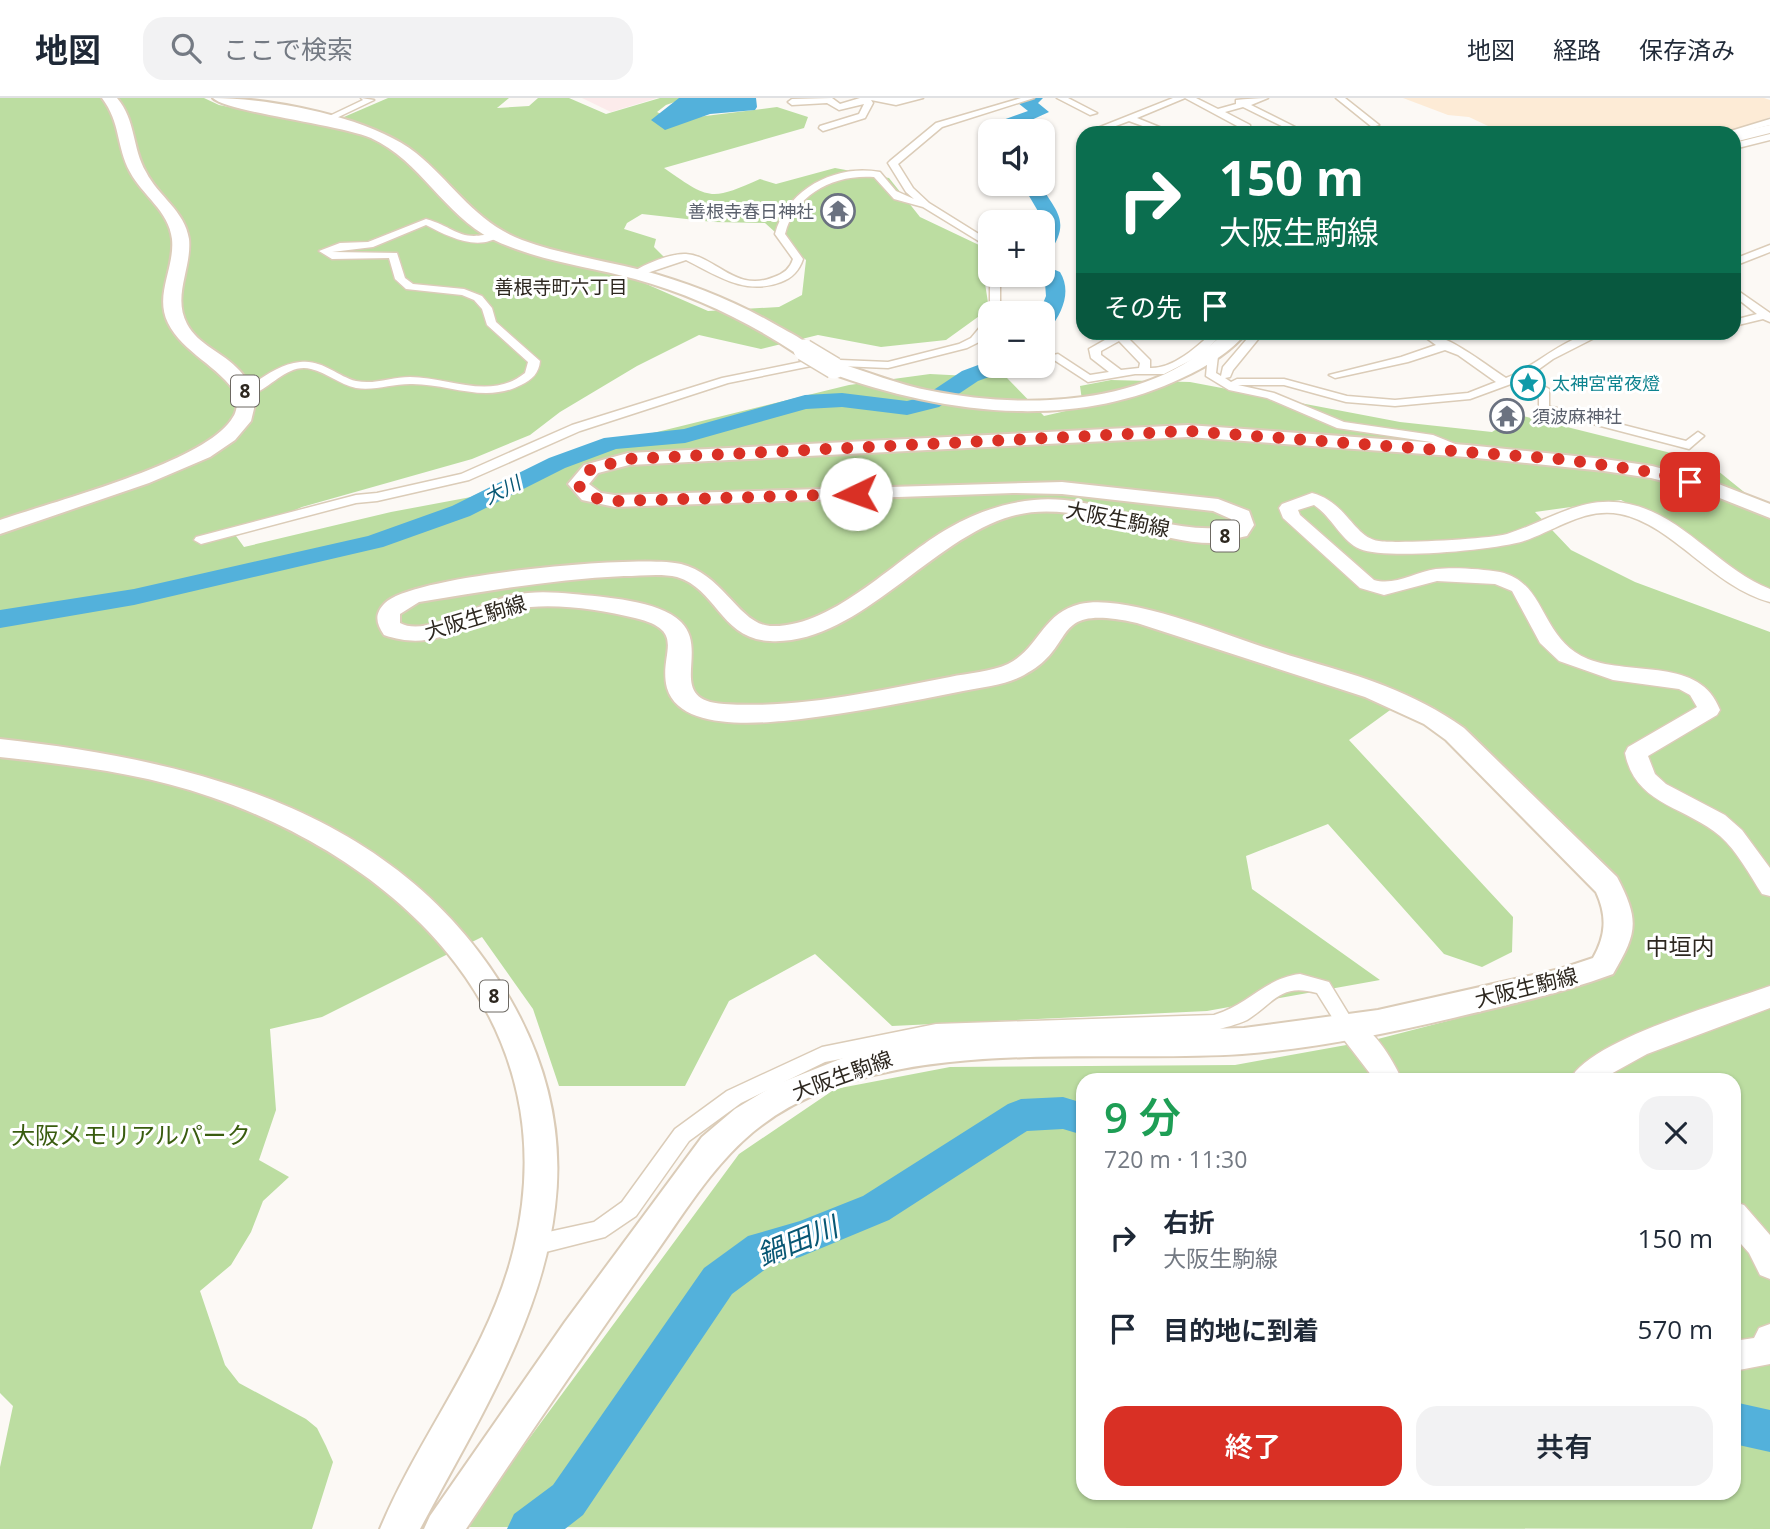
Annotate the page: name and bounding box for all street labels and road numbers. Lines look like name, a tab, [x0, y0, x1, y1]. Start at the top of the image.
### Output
road number: 8	[231, 376, 259, 406]
street label: 大阪生駒線	[1064, 495, 1172, 543]
road number: 8	[1211, 520, 1239, 551]
street label: 大阪生駒線	[421, 588, 529, 646]
street label: 大阪生駒線	[1472, 961, 1580, 1013]
road number: 8	[480, 980, 508, 1012]
street label: 大阪生駒線	[788, 1044, 896, 1106]

